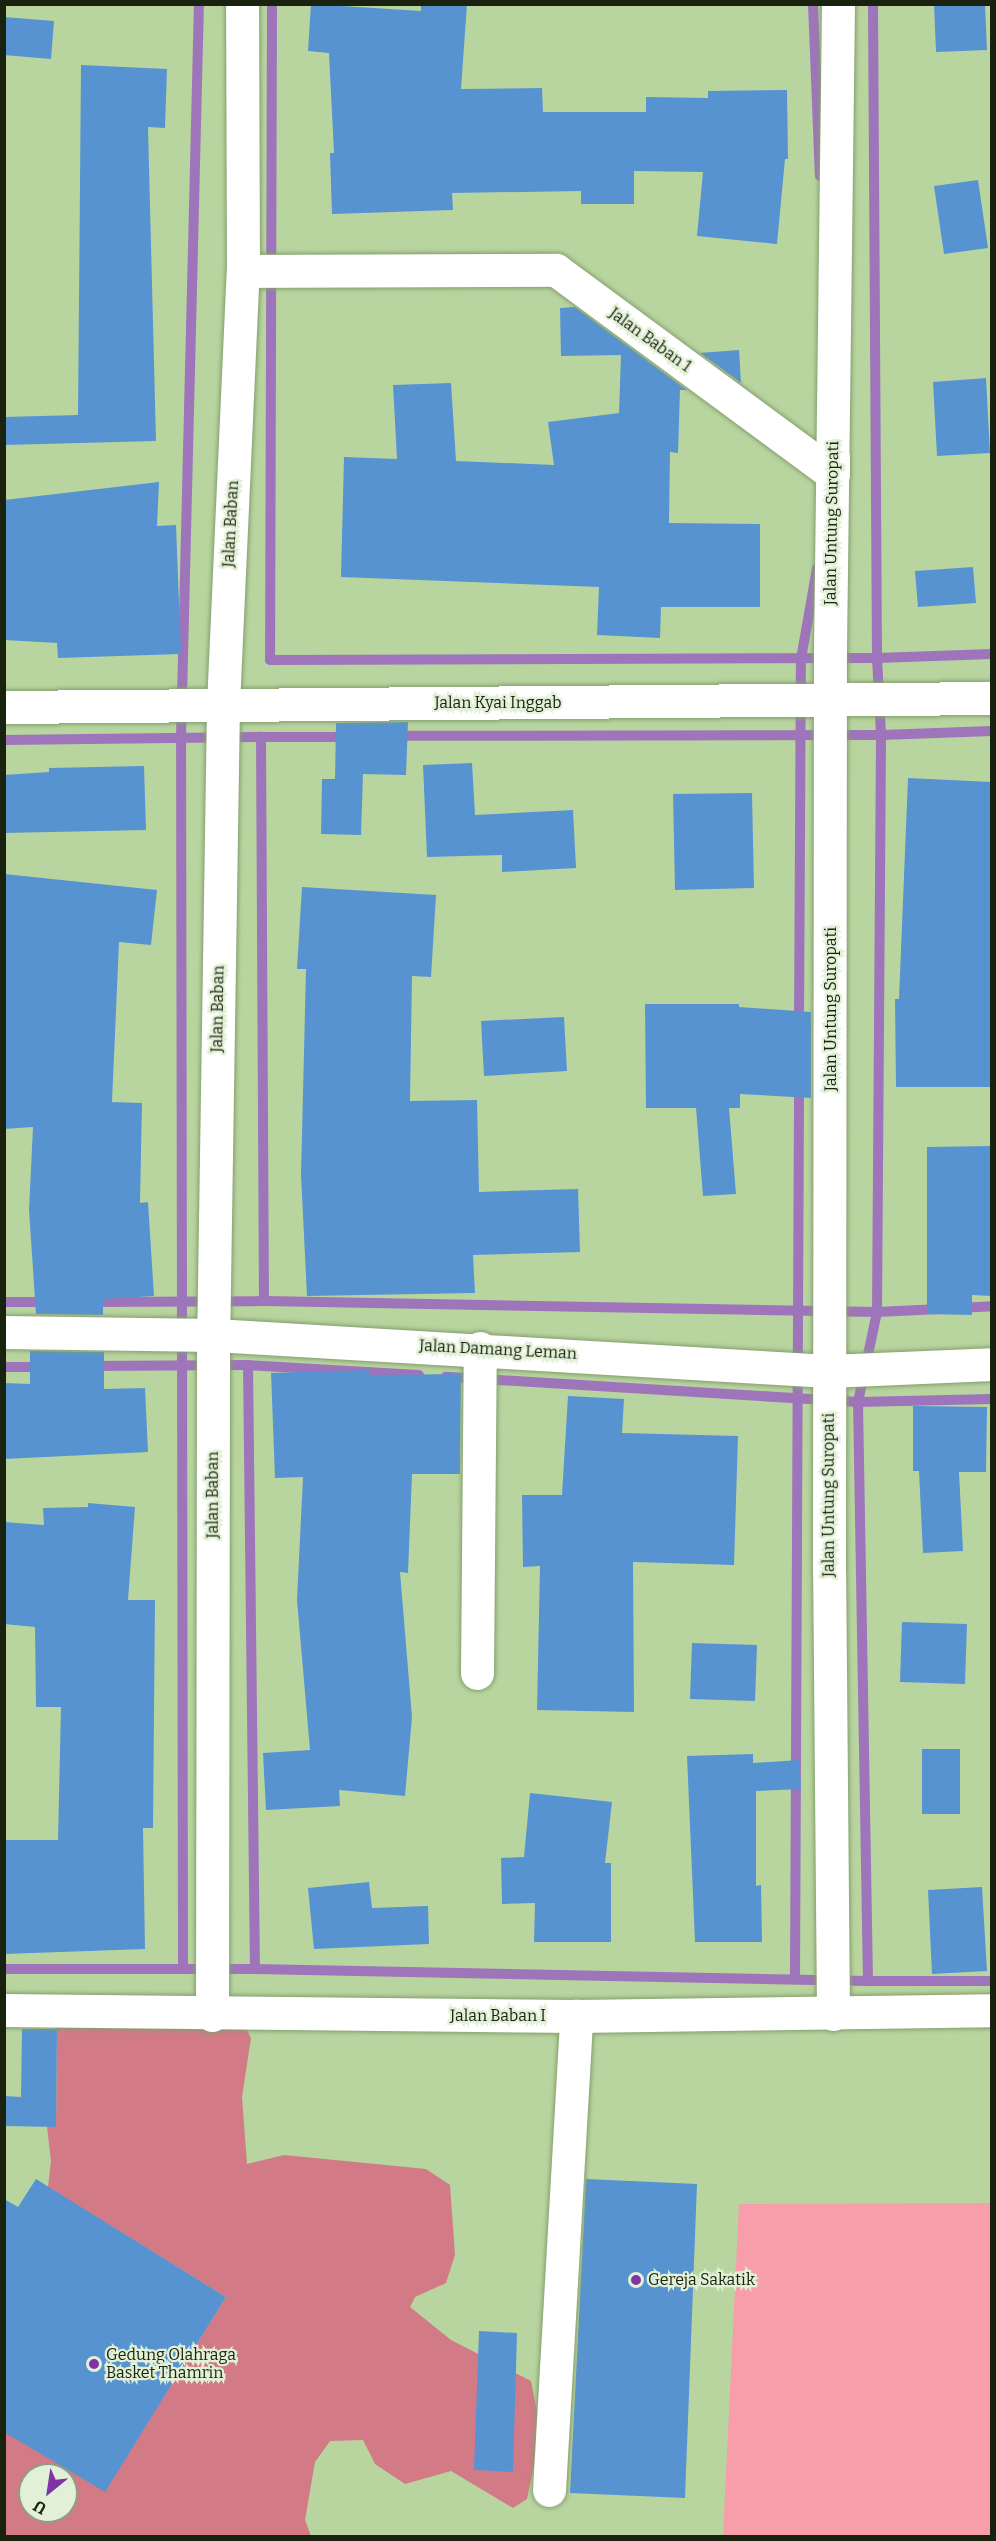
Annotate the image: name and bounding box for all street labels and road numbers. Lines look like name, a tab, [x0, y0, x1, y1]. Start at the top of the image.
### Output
street label: Jalan Baban 1	[605, 304, 695, 376]
street label: Jalan Untung Suropati	[821, 441, 843, 605]
street label: Jalan Baban	[219, 480, 243, 568]
street label: Jalan Kyai Inggab	[434, 693, 562, 713]
street label: Jalan Untung Suropati	[821, 927, 841, 1091]
street label: Jalan Baban	[208, 965, 228, 1053]
street label: Jalan Damang Leman	[419, 1336, 577, 1364]
street label: Jalan Untung Suropati	[819, 1413, 839, 1577]
street label: Jalan Baban	[203, 1451, 223, 1539]
street label: Jalan Baban I	[450, 2006, 546, 2026]

